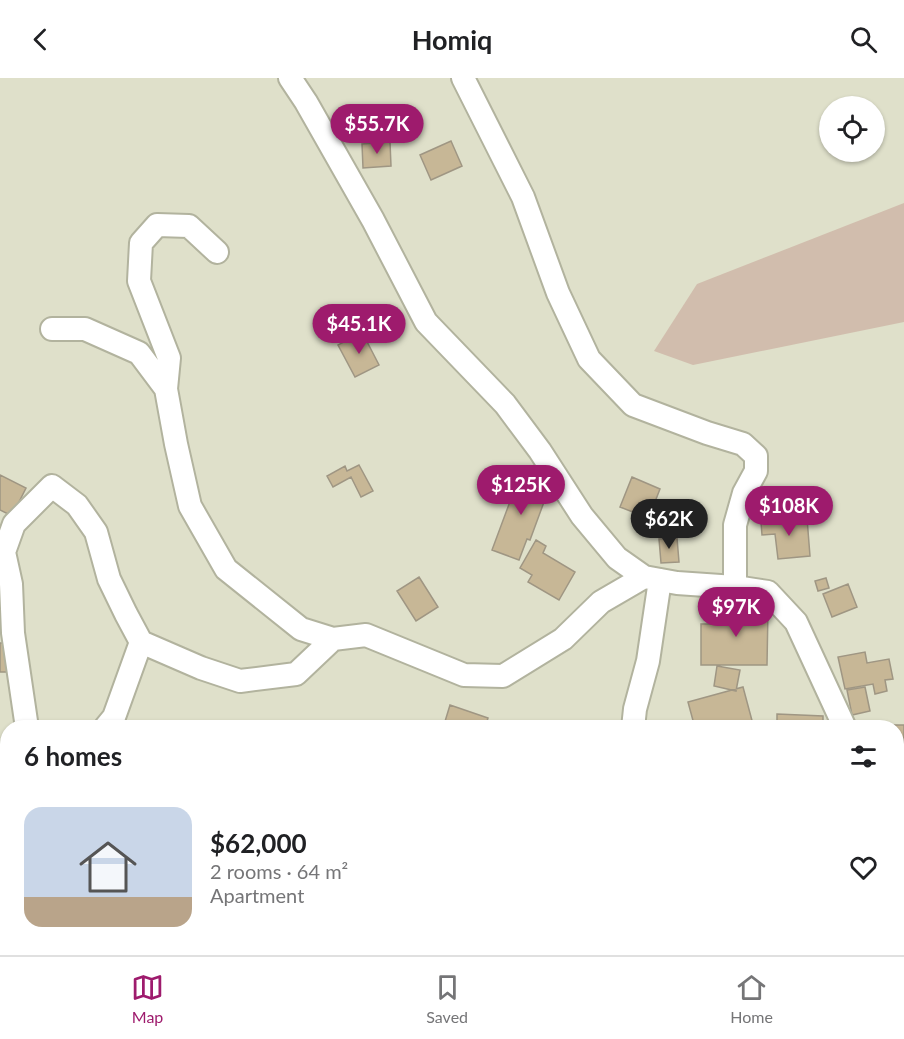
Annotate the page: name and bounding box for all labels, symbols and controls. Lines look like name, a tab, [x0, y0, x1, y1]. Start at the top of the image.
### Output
icon: back	[24, 23, 57, 56]
text: Homiq	[412, 23, 492, 56]
icon: search	[847, 23, 880, 56]
map controls	[819, 96, 885, 162]
button: locate	[819, 96, 885, 162]
pin: $55.7K	[328, 104, 426, 155]
text: $55.7K	[345, 111, 409, 135]
pin: $45.1K	[310, 304, 408, 355]
text: $45.1K	[327, 311, 391, 335]
pin: $125K	[479, 465, 563, 516]
text: $125K	[491, 472, 551, 496]
pin: $108K	[747, 486, 831, 537]
text: $108K	[759, 493, 819, 517]
pin: $62K	[633, 499, 705, 550]
text: $62K	[645, 506, 693, 530]
pin: $97K	[700, 587, 772, 638]
text: $97K	[712, 594, 760, 618]
text: 6 homes	[24, 740, 122, 772]
icon: filters	[847, 740, 880, 773]
text: $62,000	[210, 827, 307, 859]
icon: home	[72, 831, 144, 903]
icon: heart	[847, 851, 880, 884]
text: 2 rooms · 64 m²	[210, 859, 348, 883]
text: Apartment	[210, 883, 304, 907]
tab: Map	[131, 971, 164, 1026]
tab: Saved	[426, 971, 468, 1026]
tab: Home	[730, 971, 773, 1026]

